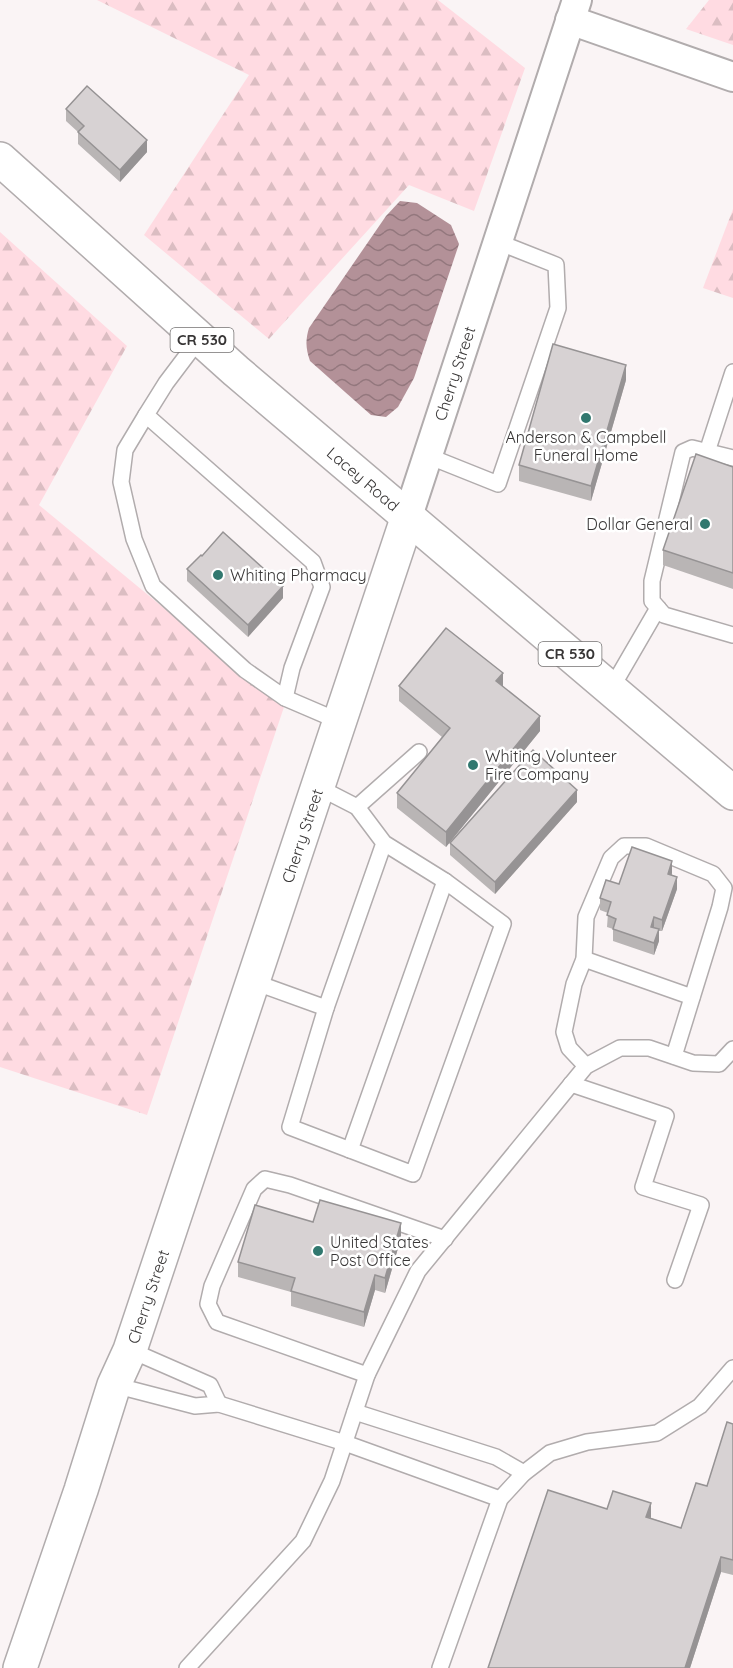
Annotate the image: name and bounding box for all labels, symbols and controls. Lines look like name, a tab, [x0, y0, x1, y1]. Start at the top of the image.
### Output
street label: Cherry Street	[430, 324, 479, 423]
road number: CR 530	[170, 328, 234, 352]
marker: Anderson & Campbell Funeral Home	[579, 411, 593, 425]
place label: Anderson & Campbell Funeral Home	[505, 427, 667, 465]
street label: Lacey Road	[323, 443, 403, 515]
place label: Dollar General	[586, 514, 693, 534]
marker: Dollar General	[698, 517, 712, 531]
place label: Whiting Pharmacy	[230, 565, 367, 585]
marker: Whiting Pharmacy	[211, 568, 225, 582]
road number: CR 530	[538, 642, 602, 666]
place label: Whiting Volunteer Fire Company	[485, 746, 617, 784]
marker: Whiting Volunteer Fire Company	[466, 758, 480, 772]
street label: Cherry Street	[277, 786, 327, 885]
place label: United States Post Office	[330, 1232, 429, 1270]
marker: United States Post Office	[311, 1244, 325, 1258]
street label: Cherry Street	[123, 1247, 173, 1346]

